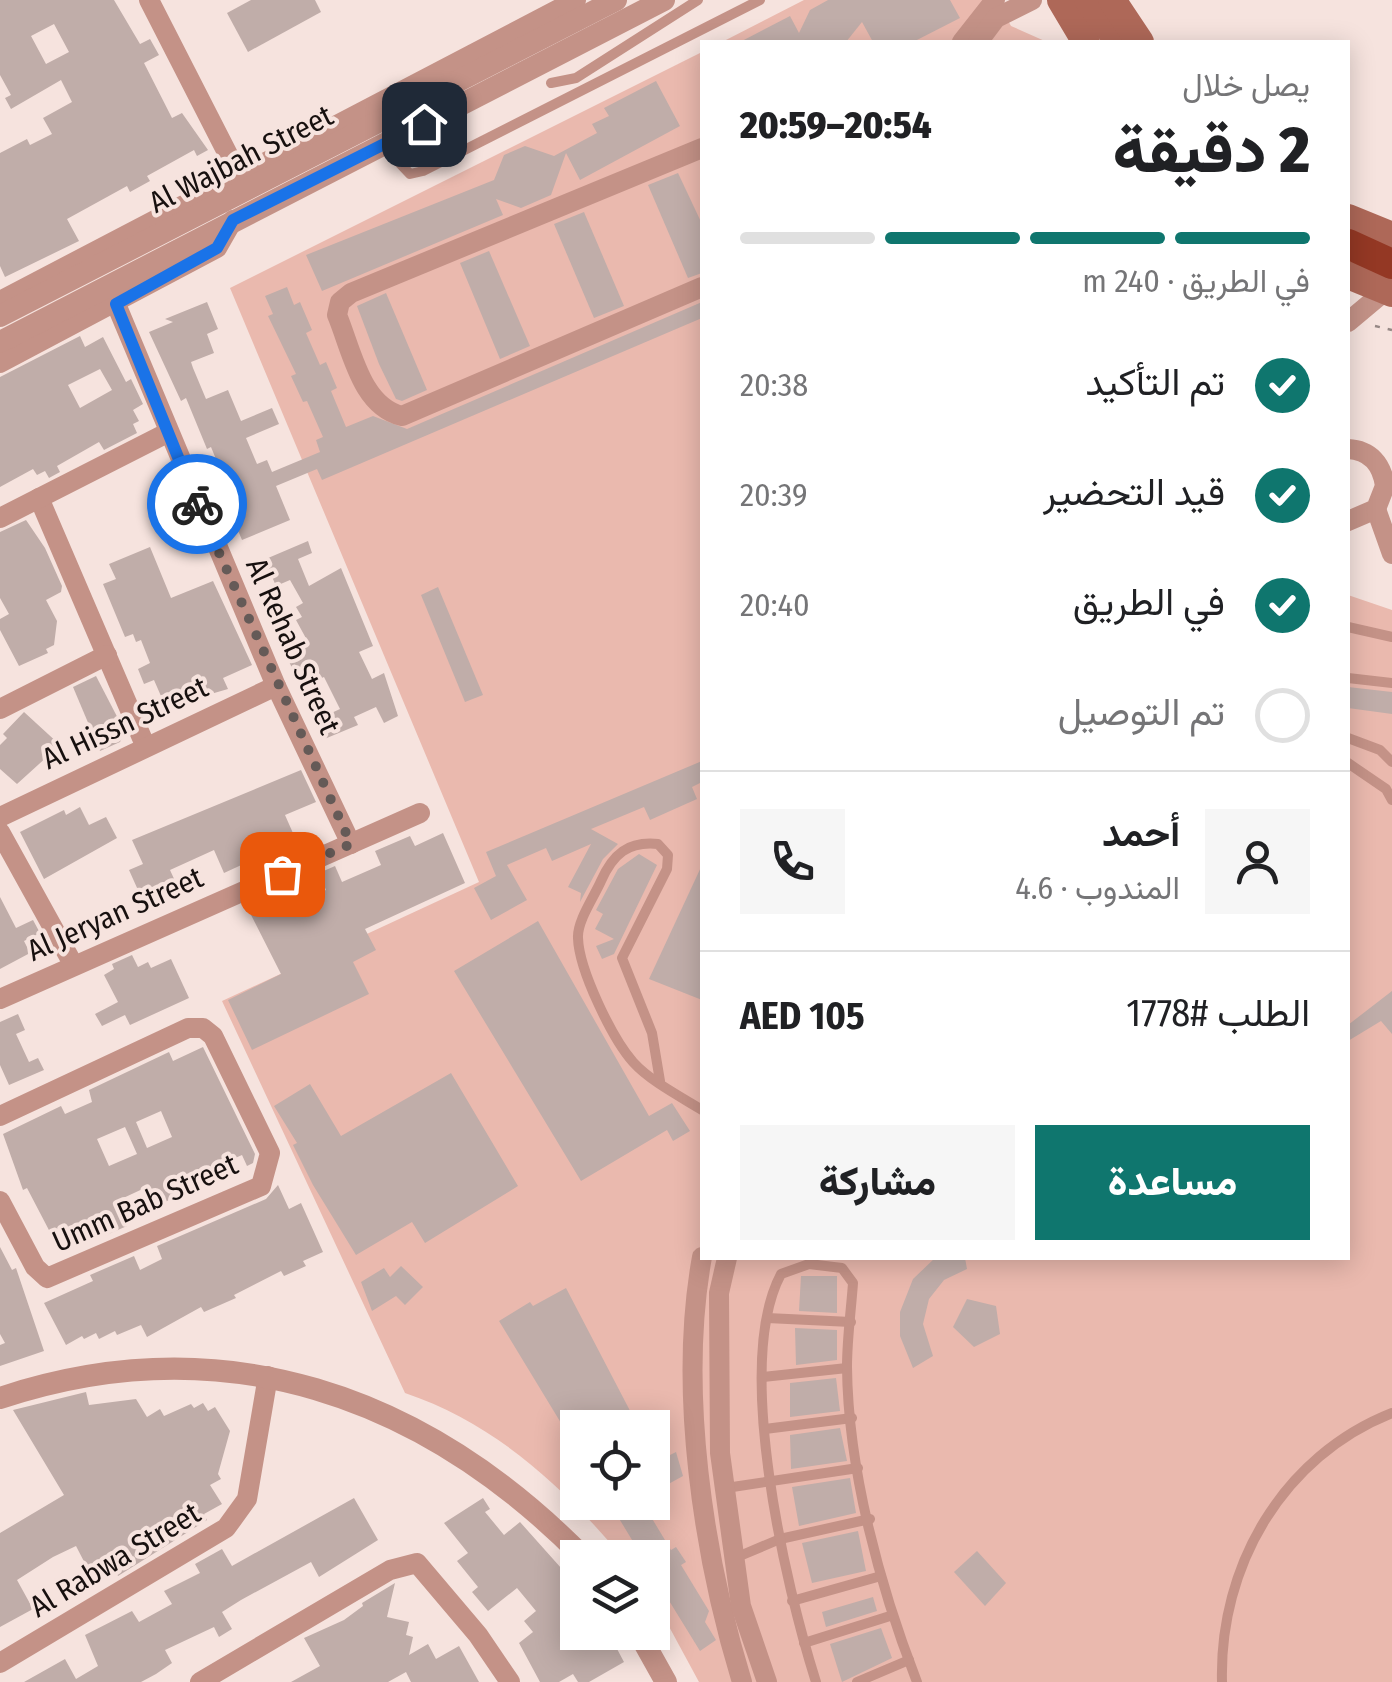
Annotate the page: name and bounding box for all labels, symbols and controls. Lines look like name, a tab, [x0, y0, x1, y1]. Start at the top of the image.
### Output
text: يصل خلال	[1182, 66, 1310, 104]
pin	[382, 82, 467, 167]
street label: Al Wajbah Street	[143, 97, 339, 221]
icon: home	[397, 97, 452, 152]
text: 20:54–20:59	[740, 102, 932, 148]
text: 2 دقيقة	[1113, 111, 1310, 189]
text: في الطريق · 240 m	[1082, 262, 1310, 300]
icon: check	[1255, 358, 1310, 413]
text: تم التأكيد	[1085, 359, 1225, 405]
text: 20:38	[740, 366, 808, 404]
courier	[147, 454, 247, 554]
icon: check	[1255, 468, 1310, 523]
text: قيد التحضير	[1043, 469, 1225, 515]
text: 20:39	[740, 476, 808, 514]
icon: bike	[170, 477, 225, 532]
street label: Al Rehab Street	[238, 552, 348, 740]
icon: check	[1255, 578, 1310, 633]
text: في الطريق	[1073, 579, 1225, 625]
text: 20:40	[740, 586, 810, 624]
street label: Al Hissn Street	[37, 669, 214, 777]
text: تم التوصيل	[1058, 689, 1225, 735]
button: phone	[740, 809, 845, 914]
button: person	[1205, 809, 1310, 914]
text: أحمد	[1102, 810, 1180, 856]
pin	[240, 832, 325, 917]
icon: bag	[255, 847, 310, 902]
street label: Al Jeryan Street	[22, 859, 209, 969]
text: المندوب · 4.6	[1015, 869, 1180, 907]
text: الطلب #1778	[1126, 990, 1310, 1036]
text: AED 105	[740, 993, 865, 1039]
button: مشاركة	[740, 1125, 1015, 1240]
button: مساعدة	[1035, 1125, 1310, 1240]
street label: Umm Bab Street	[47, 1146, 243, 1260]
map controls	[560, 1410, 670, 1650]
button: locate	[560, 1410, 670, 1520]
street label: Al Rabwa Street	[23, 1495, 207, 1625]
button: layers	[560, 1540, 670, 1650]

